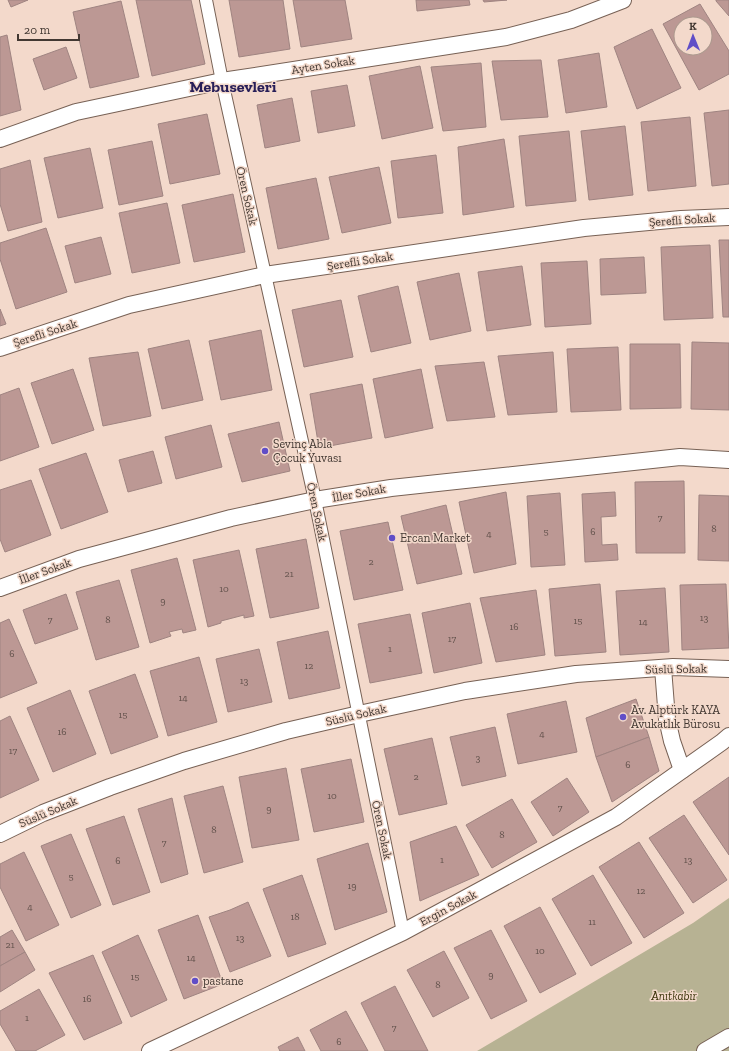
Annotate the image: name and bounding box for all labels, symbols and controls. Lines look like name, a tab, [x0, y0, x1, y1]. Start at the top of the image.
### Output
scale bar	[18, 16, 79, 42]
north arrow	[673, 16, 713, 56]
text: K	[689, 20, 697, 33]
text: 20 m	[24, 23, 51, 37]
street label: Ayten Sokak	[290, 53, 356, 77]
district label: Mebusevleri	[189, 77, 277, 96]
street label: Ören Sokak	[233, 165, 261, 227]
street label: Şerefli Sokak	[648, 211, 716, 229]
street label: Şerefli Sokak	[326, 249, 395, 273]
street label: Şerefli Sokak	[11, 316, 79, 350]
place label: Sevinç Abla Çocuk Yuvası	[273, 437, 342, 465]
marker: Sevinç Abla Çocuk Yuvası	[260, 446, 270, 456]
street label: Ören Sokak	[304, 481, 330, 543]
street label: İller Sokak	[331, 481, 388, 505]
house number: 7	[658, 512, 663, 524]
house number: 8	[711, 523, 717, 535]
house number: 5	[543, 526, 549, 538]
house number: 6	[590, 526, 596, 538]
house number: 4	[486, 528, 492, 540]
place label: Ercan Market	[400, 531, 471, 545]
marker: Ercan Market	[387, 533, 397, 543]
street label: İller Sokak	[17, 555, 74, 587]
house number: 2	[368, 556, 374, 568]
house number: 21	[285, 568, 294, 580]
house number: 10	[219, 583, 229, 595]
house number: 9	[160, 595, 166, 607]
house number: 13	[700, 612, 708, 624]
house number: 7	[48, 614, 53, 626]
house number: 8	[105, 614, 111, 626]
house number: 15	[574, 615, 582, 627]
house number: 14	[638, 616, 648, 628]
house number: 16	[509, 621, 519, 633]
house number: 17	[448, 633, 456, 645]
house number: 1	[388, 643, 392, 655]
house number: 6	[9, 648, 15, 660]
house number: 12	[305, 660, 314, 672]
street label: Süslü Sokak	[645, 661, 708, 677]
house number: 13	[240, 675, 248, 687]
house number: 14	[178, 692, 188, 704]
street label: Süslü Sokak	[324, 701, 388, 729]
place label: Av. Alptürk KAYA Avukatlık Bürosu	[631, 703, 721, 731]
house number: 15	[119, 709, 127, 721]
marker: Av. Alptürk KAYA Avukatlık Bürosu	[618, 712, 628, 722]
house number: 16	[57, 726, 67, 738]
house number: 4	[539, 728, 545, 740]
house number: 17	[9, 745, 17, 757]
house number: 3	[476, 752, 481, 764]
house number: 6	[625, 759, 631, 771]
house number: 2	[413, 771, 419, 783]
house number: 10	[327, 790, 337, 802]
street label: Süslü Sokak	[17, 793, 80, 831]
street label: Ören Sokak	[369, 799, 395, 861]
house number: 7	[558, 802, 563, 814]
house number: 9	[266, 803, 272, 815]
house number: 8	[211, 824, 217, 836]
house number: 8	[499, 829, 505, 841]
house number: 7	[162, 837, 167, 849]
house number: 1	[440, 854, 444, 866]
house number: 13	[684, 854, 692, 866]
house number: 6	[115, 855, 121, 867]
house number: 5	[68, 871, 74, 883]
house number: 19	[347, 880, 357, 892]
house number: 12	[637, 885, 646, 897]
street label: Ergin Sokak	[417, 887, 480, 929]
house number: 4	[27, 901, 33, 913]
house number: 18	[290, 911, 300, 923]
house number: 11	[588, 916, 596, 928]
house number: 13	[236, 932, 244, 944]
house number: 21	[6, 939, 15, 951]
house number: 10	[535, 945, 545, 957]
house number: 14	[186, 952, 196, 964]
house number: 9	[488, 969, 494, 981]
house number: 15	[131, 971, 139, 983]
place label: pastane	[203, 974, 244, 988]
marker: pastane	[190, 976, 200, 986]
house number: 8	[435, 979, 441, 991]
park label: Anıtkabir	[650, 989, 698, 1003]
house number: 16	[82, 993, 92, 1005]
house number: 1	[25, 1012, 29, 1024]
house number: 7	[392, 1022, 397, 1034]
house number: 6	[336, 1036, 342, 1048]

